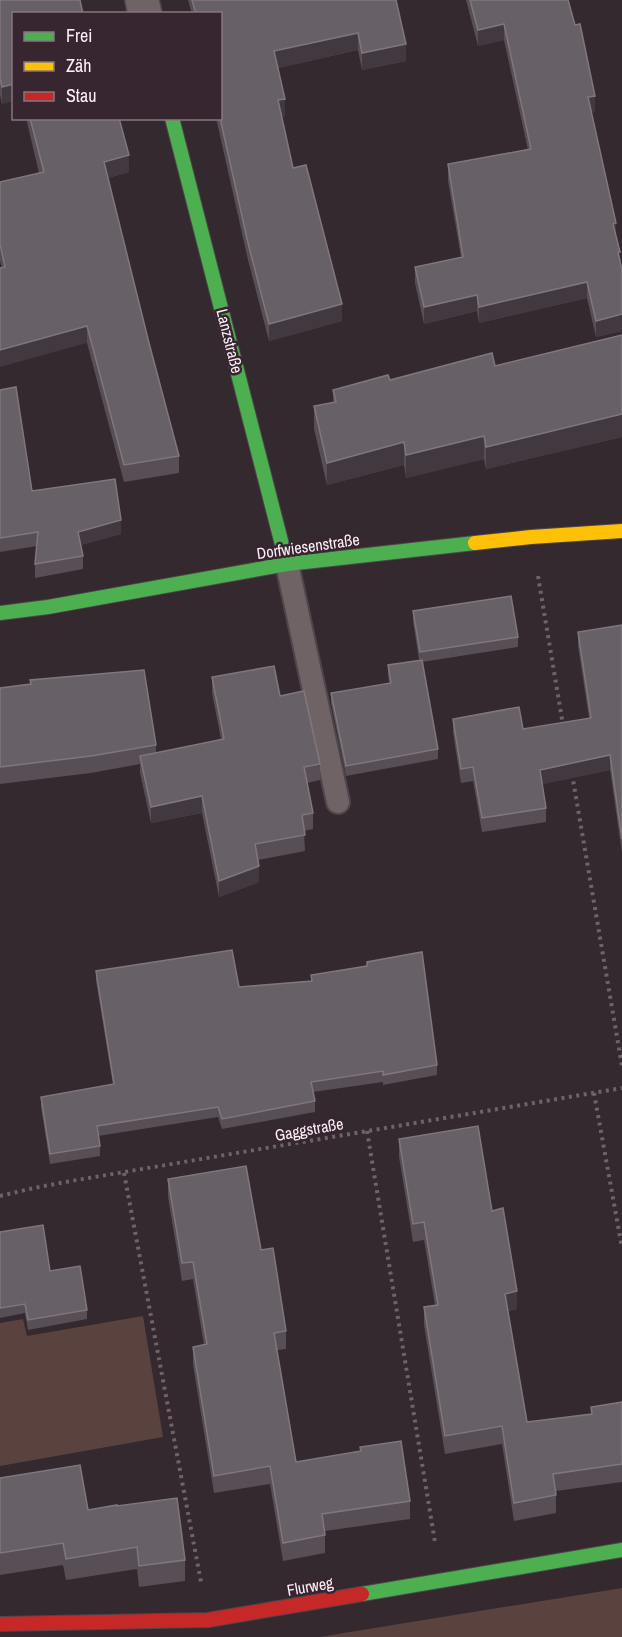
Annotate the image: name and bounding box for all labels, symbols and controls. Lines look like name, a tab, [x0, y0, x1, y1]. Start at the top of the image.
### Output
legend	[12, 12, 222, 120]
text: Frei	[66, 23, 92, 48]
text: Zäh	[66, 53, 91, 78]
text: Stau	[66, 83, 96, 108]
street label: Lanzstraße	[211, 306, 249, 376]
street label: Dorfwiesenstraße	[255, 528, 361, 564]
street label: Gaggstraße	[273, 1112, 345, 1146]
street label: Flurweg	[285, 1571, 336, 1601]

